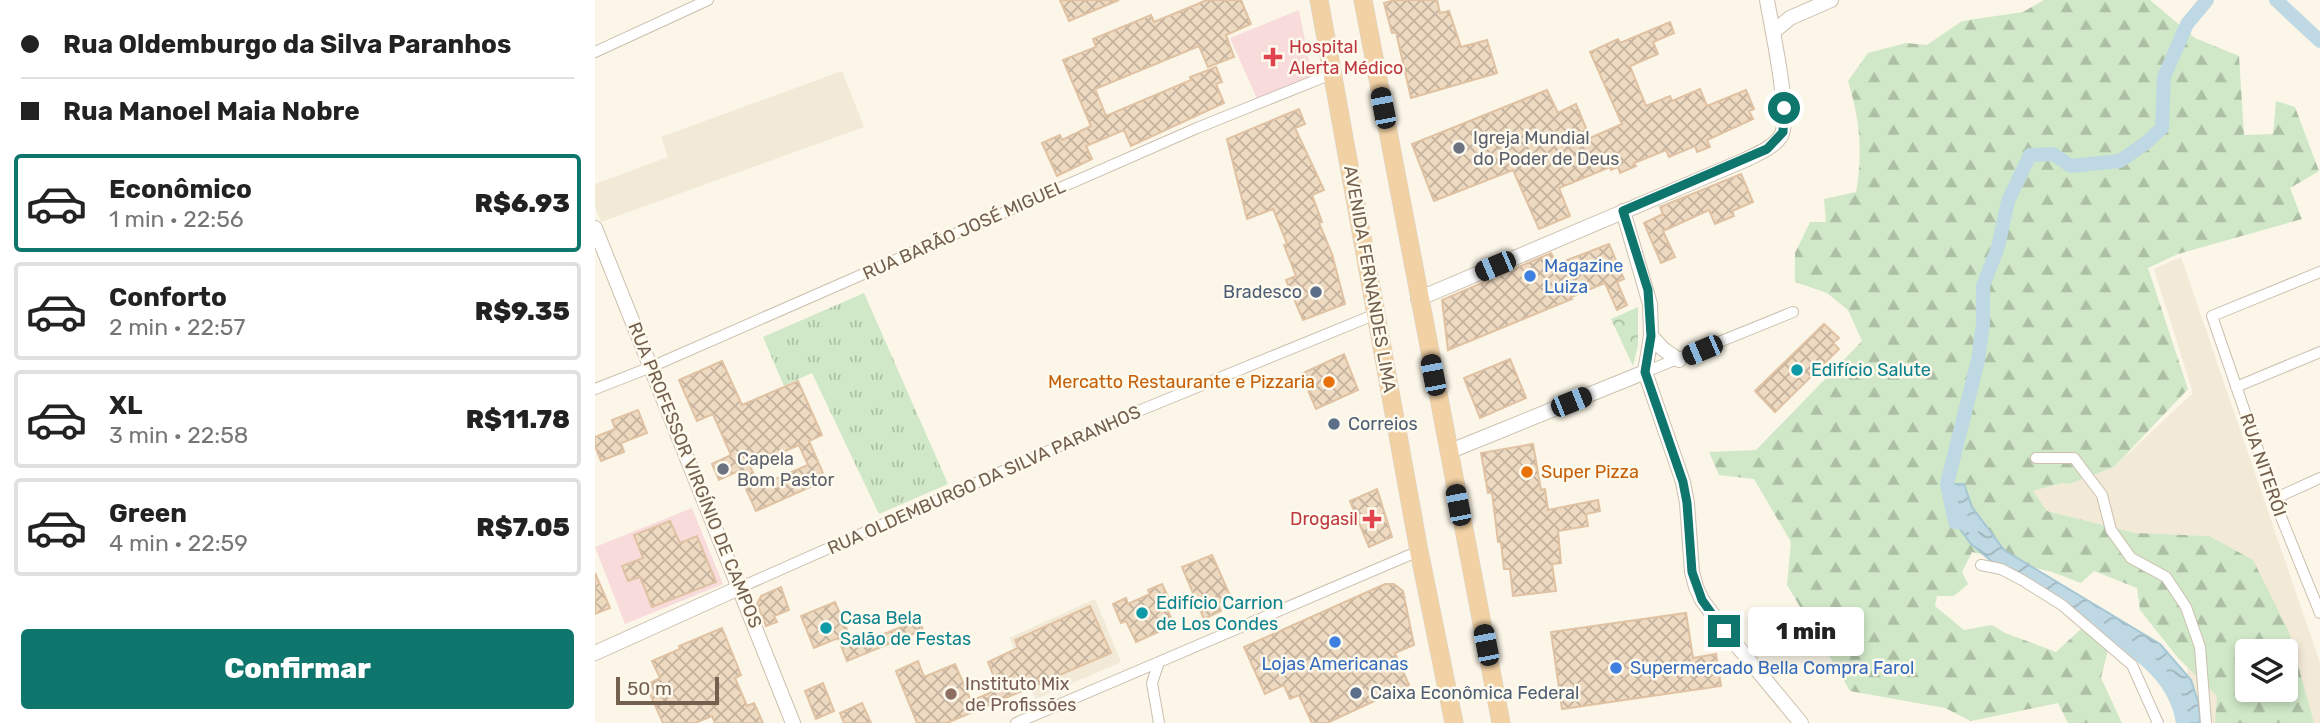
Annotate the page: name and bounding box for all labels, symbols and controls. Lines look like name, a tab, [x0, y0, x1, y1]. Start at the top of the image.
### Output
text: Rua Oldemburgo da Silva Paranhos	[63, 29, 511, 60]
place label: Hospital Alerta Médico	[1289, 36, 1403, 79]
marker: Hospital Alerta Médico	[1263, 47, 1283, 67]
car	[1369, 85, 1398, 131]
route start	[1768, 92, 1800, 124]
text: Rua Manoel Maia Nobre	[63, 96, 360, 127]
place label: Igreja Mundial do Poder de Deus	[1473, 127, 1620, 170]
marker: Igreja Mundial do Poder de Deus	[1451, 140, 1467, 156]
street label: AVENIDA FERNANDES LIMA	[1339, 164, 1401, 394]
icon: car	[25, 172, 88, 235]
text: Econômico	[109, 174, 252, 205]
street label: RUA BARÃO JOSÉ MIGUEL	[859, 175, 1069, 285]
text: R$6.93	[475, 188, 570, 219]
text: 1 min · 22:56	[109, 205, 244, 233]
car	[1472, 248, 1519, 284]
place label: Magazine Luiza	[1544, 255, 1623, 298]
marker: Magazine Luiza	[1522, 268, 1538, 284]
icon: car	[25, 280, 88, 343]
place label: Bradesco	[1223, 281, 1302, 303]
text: Conforto	[109, 282, 227, 313]
marker: Bradesco	[1308, 284, 1324, 300]
text: R$9.35	[475, 296, 570, 327]
text: 2 min · 22:57	[109, 313, 245, 341]
street label: RUA PROFESSOR VIRGÍNIO DE CAMPOS	[623, 319, 767, 631]
car	[1679, 332, 1726, 368]
car	[1419, 352, 1448, 398]
place label: Edifício Salute	[1811, 359, 1931, 381]
marker: Edifício Salute	[1789, 362, 1805, 378]
place label: Mercatto Restaurante e Pizzaria	[1048, 371, 1315, 393]
marker: Mercatto Restaurante e Pizzaria	[1321, 374, 1337, 390]
car	[1548, 384, 1595, 420]
icon: car	[25, 388, 88, 451]
text: XL	[109, 390, 142, 421]
street label: RUA OLDEMBURGO DA SILVA PARANHOS	[824, 401, 1144, 559]
text: R$11.78	[466, 404, 570, 435]
street label: RUA NITERÓI	[2235, 410, 2291, 520]
place label: Correios	[1348, 413, 1418, 435]
marker: Correios	[1326, 416, 1342, 432]
text: 3 min · 22:58	[109, 421, 248, 449]
place label: Capela Bom Pastor	[737, 448, 835, 491]
marker: Capela Bom Pastor	[715, 461, 731, 477]
place label: Super Pizza	[1541, 461, 1639, 483]
marker: Super Pizza	[1519, 464, 1535, 480]
car	[1444, 482, 1473, 528]
icon: car	[25, 496, 88, 559]
text: Green	[109, 498, 187, 529]
place label: Drogasil	[1290, 508, 1358, 530]
marker: Drogasil	[1364, 511, 1380, 527]
text: R$7.05	[476, 512, 570, 543]
text: 4 min · 22:59	[109, 529, 248, 557]
place label: Edifício Carrion de Los Condes	[1156, 592, 1284, 635]
marker: Edifício Carrion de Los Condes	[1134, 605, 1150, 621]
callout: 1 min	[1749, 606, 1864, 656]
place label: Casa Bela Salão de Festas	[840, 607, 971, 650]
route end	[1708, 615, 1740, 647]
text: 1 min	[1776, 617, 1836, 645]
marker: Casa Bela Salão de Festas	[818, 620, 834, 636]
car	[1472, 622, 1501, 668]
button: Confirmar	[21, 629, 574, 709]
marker: Lojas Americanas	[1327, 634, 1343, 650]
map controls	[2235, 639, 2298, 702]
button: layers	[2235, 639, 2298, 702]
place label: Lojas Americanas	[1261, 653, 1409, 675]
place label: Supermercado Bella Compra Farol	[1630, 657, 1914, 679]
marker: Supermercado Bella Compra Farol	[1608, 660, 1624, 676]
place label: Instituto Mix de Profissões	[965, 673, 1076, 716]
scale bar	[616, 674, 719, 706]
text: 50 m	[627, 677, 672, 700]
place label: Caixa Econômica Federal	[1370, 682, 1579, 704]
marker: Caixa Econômica Federal	[1348, 685, 1364, 701]
marker: Instituto Mix de Profissões	[943, 686, 959, 702]

